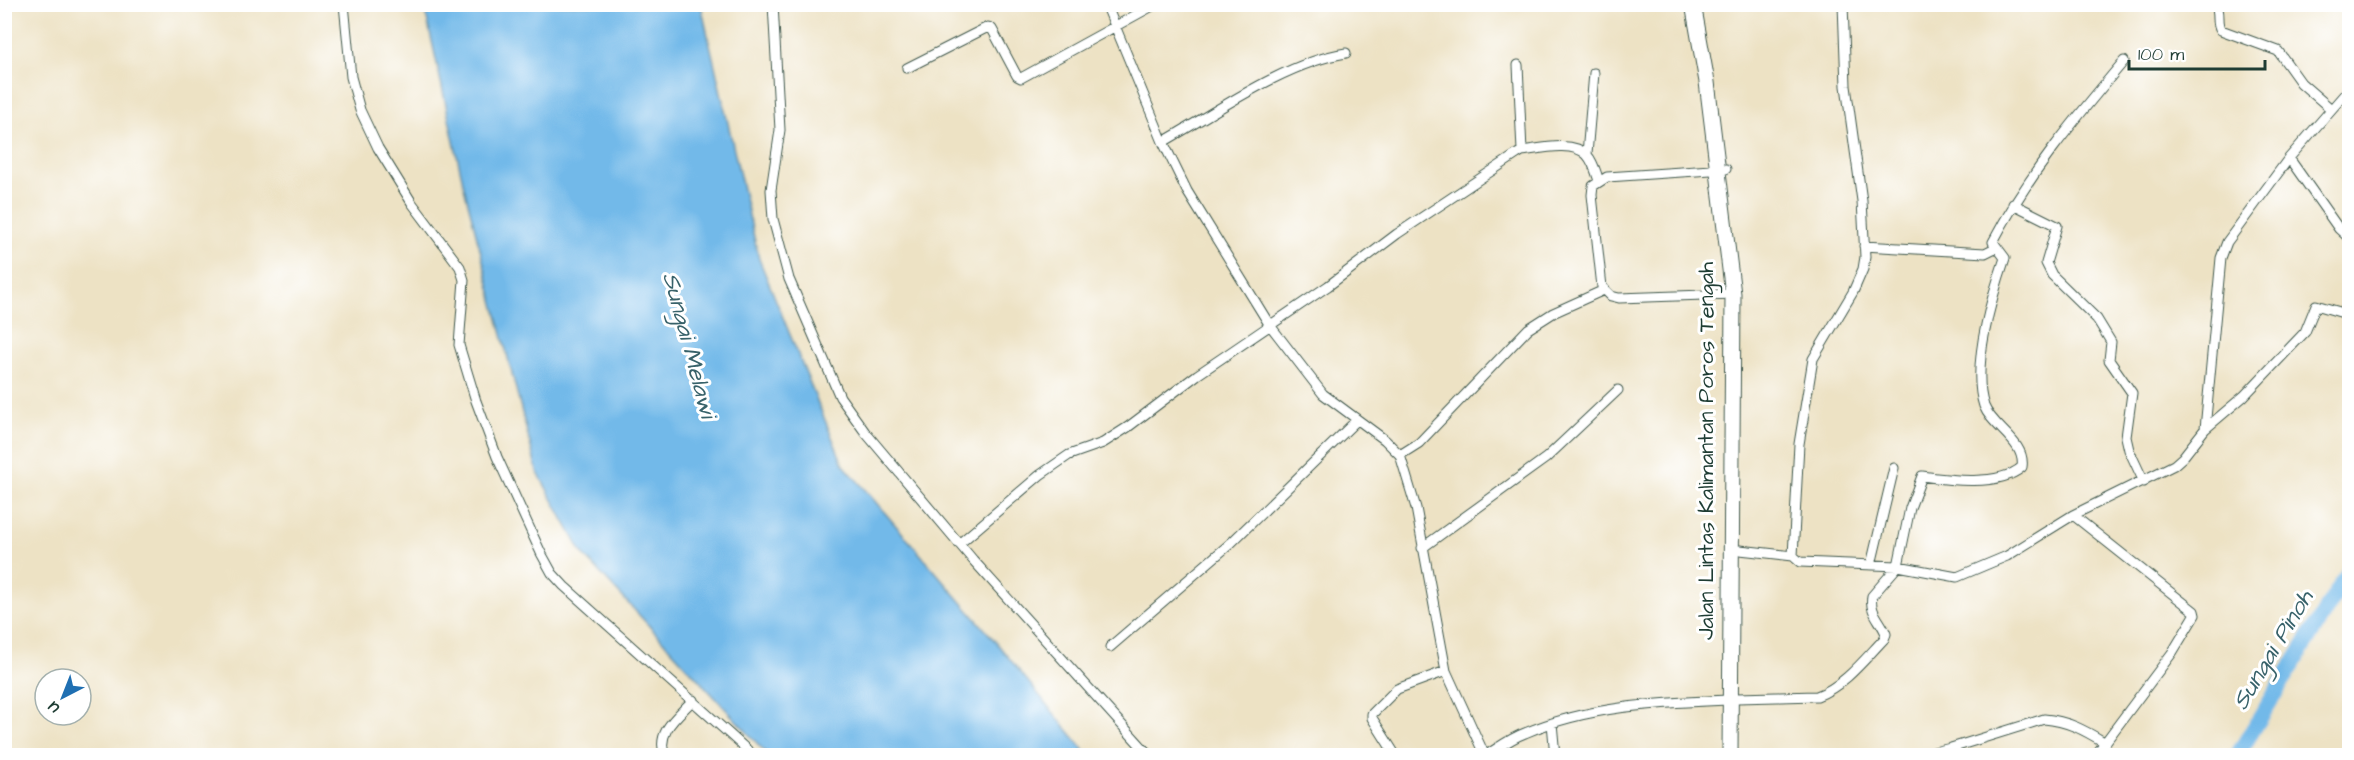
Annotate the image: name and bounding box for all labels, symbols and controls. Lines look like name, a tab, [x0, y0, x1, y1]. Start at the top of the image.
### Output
scale bar	[2129, 33, 2266, 71]
text: 100 m	[2138, 42, 2184, 67]
street label: Jalan Lintas Kalimantan Poros Tengah	[1691, 262, 1723, 640]
water label: Sungai Melawi	[652, 268, 726, 425]
water label: Sungai Pinoh	[2224, 583, 2323, 717]
north arrow	[33, 667, 93, 727]
text: U	[43, 696, 64, 719]

